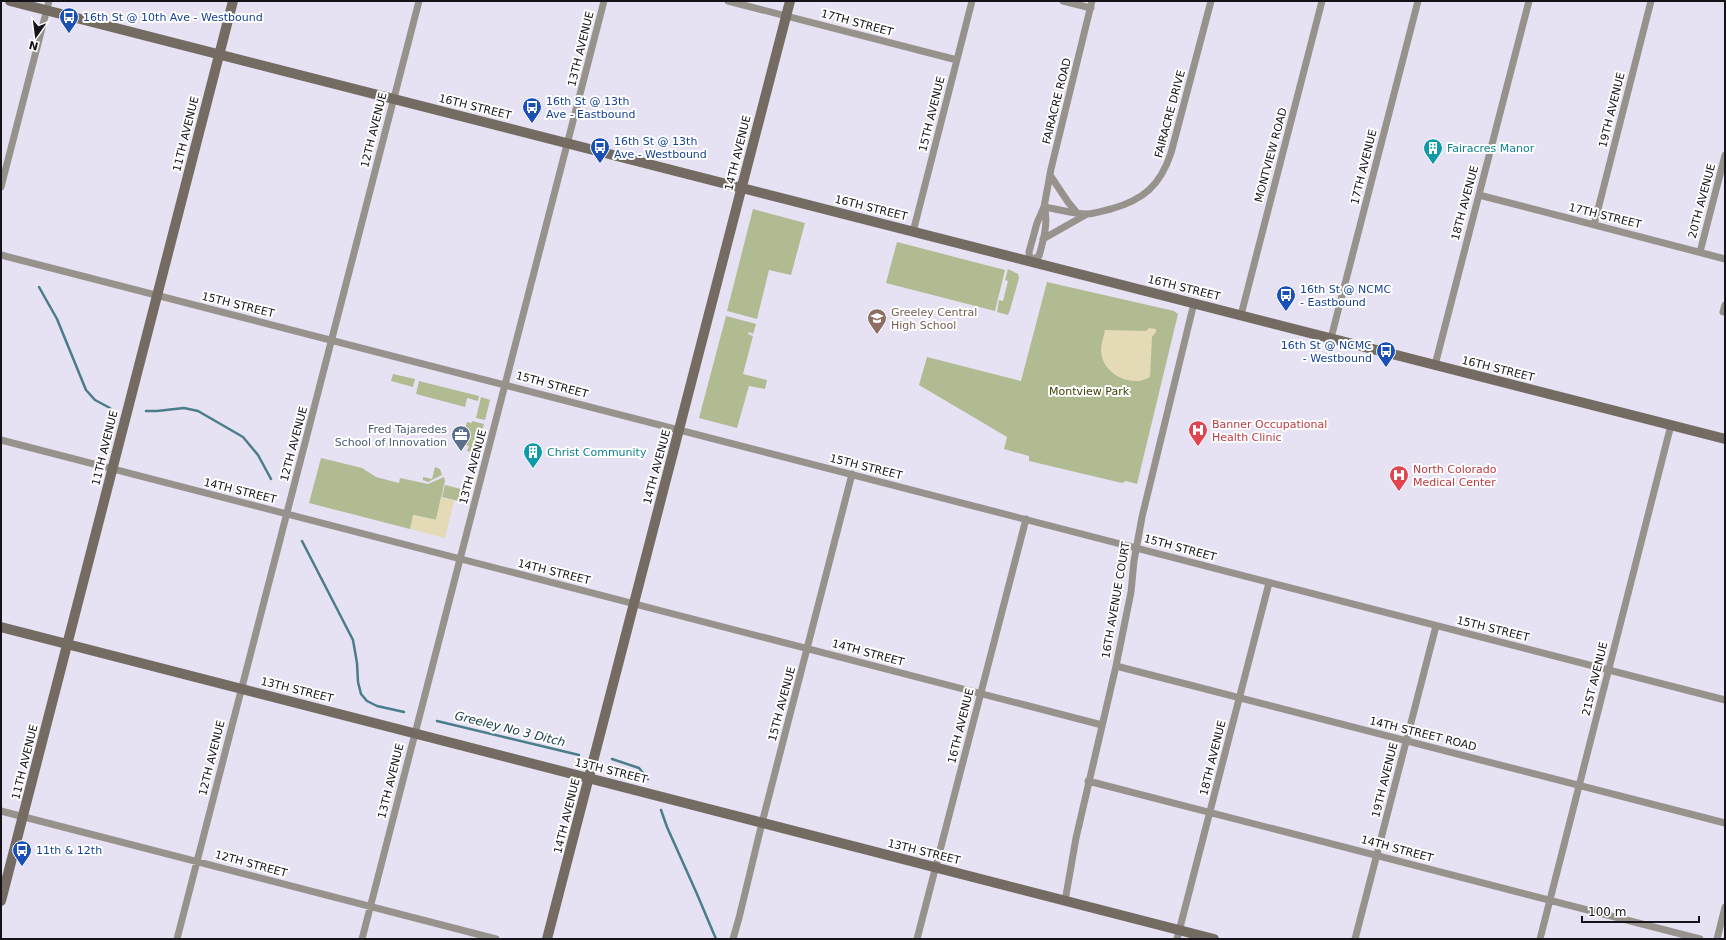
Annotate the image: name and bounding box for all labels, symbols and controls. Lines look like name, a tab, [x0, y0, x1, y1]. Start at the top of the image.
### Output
bus stop icon: 16th St @ 10th Ave - Westbound	[58, 6, 80, 34]
street label: 17TH STREET	[819, 7, 895, 39]
street label: 13TH AVENUE	[565, 10, 597, 88]
place label: 16th St @ 10th Ave - Westbound	[83, 11, 263, 24]
north arrow	[16, 16, 56, 56]
text: N	[28, 38, 40, 53]
street label: FAIRACRE ROAD	[1040, 56, 1074, 146]
street label: FAIRACRE DRIVE	[1152, 69, 1188, 159]
street label: 19TH AVENUE	[1596, 71, 1628, 149]
street label: 15TH AVENUE	[916, 75, 948, 153]
street label: 12TH AVENUE	[358, 91, 390, 169]
street label: 16TH STREET	[437, 92, 513, 122]
street label: 11TH AVENUE	[170, 95, 202, 173]
place label: 16th St @ 13th Ave - Eastbound	[546, 95, 636, 121]
bus stop icon: 16th St @ 13th Ave - Eastbound	[521, 96, 543, 124]
street label: MONTVIEW ROAD	[1252, 106, 1290, 204]
street label: 14TH AVENUE	[722, 114, 754, 192]
street label: 17TH AVENUE	[1348, 128, 1380, 206]
place label: 16th St @ 13th Ave - Westbound	[614, 135, 707, 161]
bus stop icon: 16th St @ 13th Ave - Westbound	[589, 136, 611, 164]
building icon: Fairacres Manor	[1422, 137, 1444, 165]
place label: Fairacres Manor	[1447, 142, 1535, 155]
street label: 20TH AVENUE	[1686, 162, 1718, 240]
street label: 18TH AVENUE	[1449, 164, 1481, 242]
street label: 16TH STREET	[833, 193, 909, 223]
street label: 17TH STREET	[1567, 201, 1643, 231]
street label: 16TH STREET	[1146, 273, 1222, 303]
place label: 16th St @ NCMC - Eastbound	[1300, 283, 1391, 309]
bus stop icon: 16th St @ NCMC - Eastbound	[1275, 284, 1297, 312]
street label: 15TH STREET	[200, 290, 276, 320]
place label: Greeley Central High School	[891, 306, 977, 332]
school or university icon: Greeley Central High School	[866, 307, 888, 335]
place label: 16th St @ NCMC - Westbound	[1281, 339, 1372, 365]
bus stop icon: 16th St @ NCMC - Westbound	[1375, 340, 1397, 368]
street label: 16TH STREET	[1460, 354, 1536, 384]
street label: 15TH STREET	[514, 369, 590, 401]
park label: Montview Park	[1049, 385, 1130, 398]
street label: 12TH AVENUE	[278, 405, 310, 483]
street label: 11TH AVENUE	[89, 409, 121, 487]
place label: Banner Occupational Health Clinic	[1212, 418, 1327, 444]
hospital icon: Banner Occupational Health Clinic	[1187, 419, 1209, 447]
place label: Fred Tajaredes School of Innovation	[335, 423, 447, 449]
office icon: Fred Tajaredes School of Innovation	[450, 424, 472, 452]
street label: 13TH AVENUE	[457, 428, 489, 506]
street label: 14TH AVENUE	[641, 428, 673, 506]
building icon: Christ Community	[522, 441, 544, 469]
place label: Christ Community	[547, 446, 647, 459]
street label: 15TH STREET	[828, 452, 904, 482]
place label: North Colorado Medical Center	[1413, 463, 1497, 489]
hospital icon: North Colorado Medical Center	[1388, 464, 1410, 492]
street label: 14TH STREET	[202, 476, 278, 506]
street label: 15TH STREET	[1142, 532, 1218, 564]
street label: 16TH AVENUE COURT	[1099, 540, 1133, 659]
street label: 14TH STREET	[516, 557, 592, 587]
street label: 15TH STREET	[1455, 614, 1531, 644]
street label: 14TH STREET	[830, 637, 906, 669]
street label: 21ST AVENUE	[1580, 641, 1610, 717]
street label: 15TH AVENUE	[766, 665, 798, 743]
street label: 13TH STREET	[259, 675, 335, 705]
street label: 16TH AVENUE	[945, 687, 977, 765]
water label: Greeley No 3 Ditch	[453, 708, 567, 750]
street label: 14TH STREET ROAD	[1368, 714, 1478, 754]
street label: 12TH AVENUE	[196, 719, 228, 797]
street label: 18TH AVENUE	[1197, 719, 1229, 797]
street label: 11TH AVENUE	[9, 723, 41, 801]
street label: 19TH AVENUE	[1369, 741, 1401, 819]
street label: 13TH AVENUE	[375, 742, 407, 820]
street label: 13TH STREET	[573, 756, 649, 786]
street label: 14TH AVENUE	[551, 777, 583, 855]
street label: 14TH STREET	[1359, 833, 1435, 865]
street label: 13TH STREET	[886, 837, 962, 867]
bus stop icon: 11th & 12th	[11, 839, 33, 867]
place label: 11th & 12th	[36, 844, 102, 857]
street label: 12TH STREET	[213, 848, 289, 880]
scale bar	[1582, 898, 1699, 924]
text: 100 m	[1588, 905, 1626, 919]

